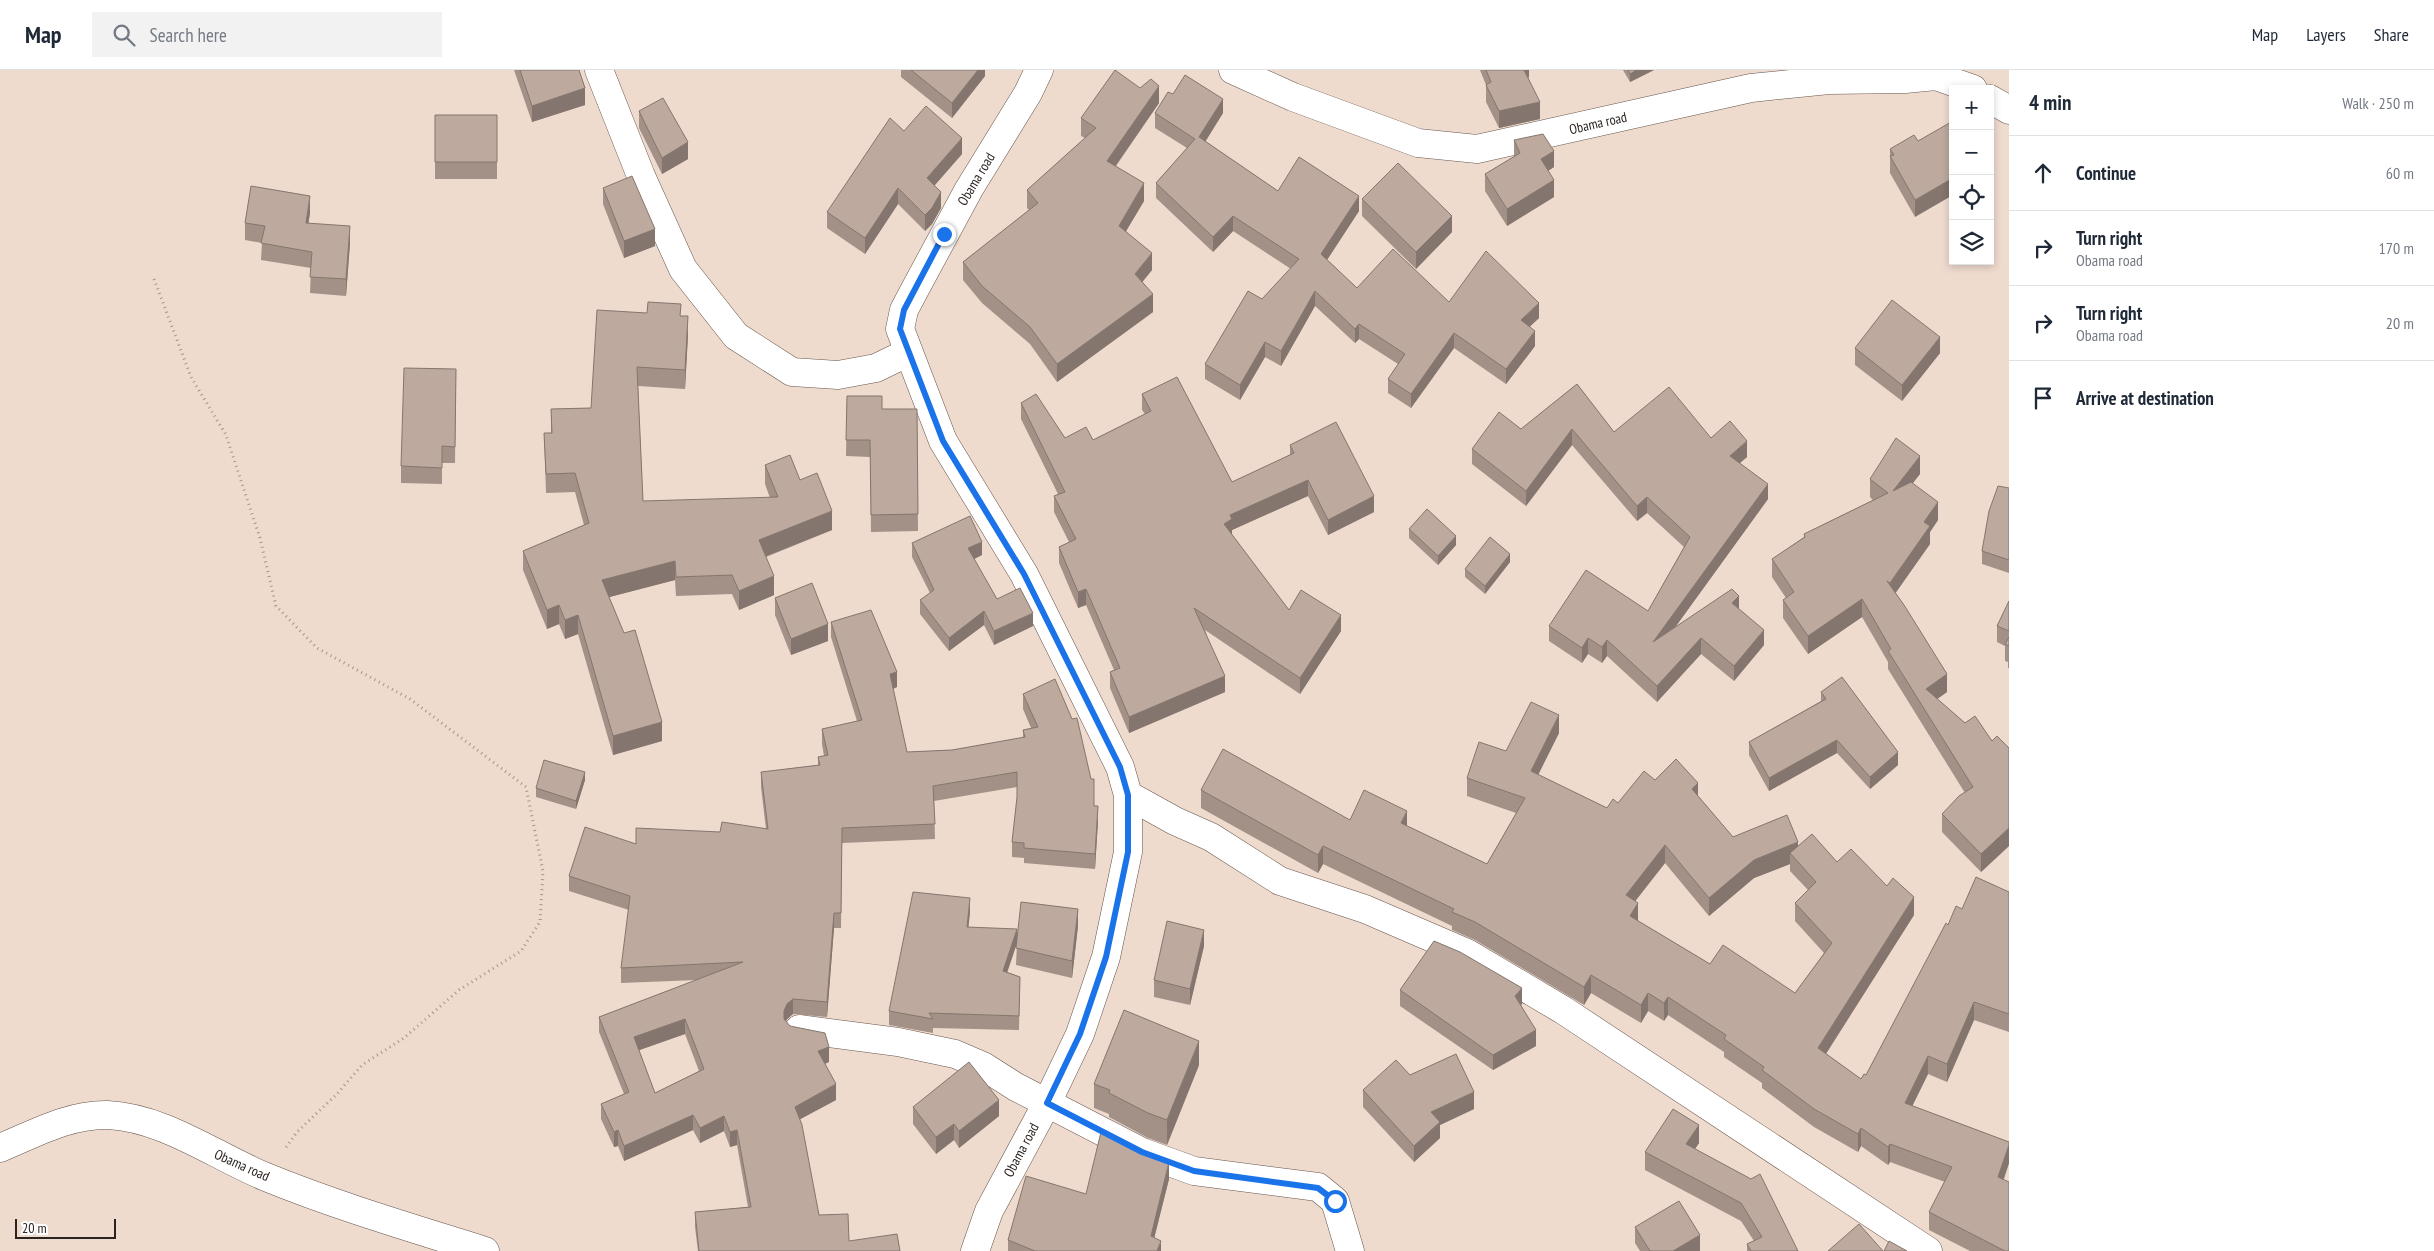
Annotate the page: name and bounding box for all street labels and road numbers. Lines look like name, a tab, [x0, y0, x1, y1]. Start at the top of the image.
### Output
street label: Obama road	[1567, 108, 1629, 138]
street label: Obama road	[953, 149, 999, 209]
street label: Obama road	[999, 1120, 1043, 1180]
street label: Obama road	[212, 1145, 272, 1185]

